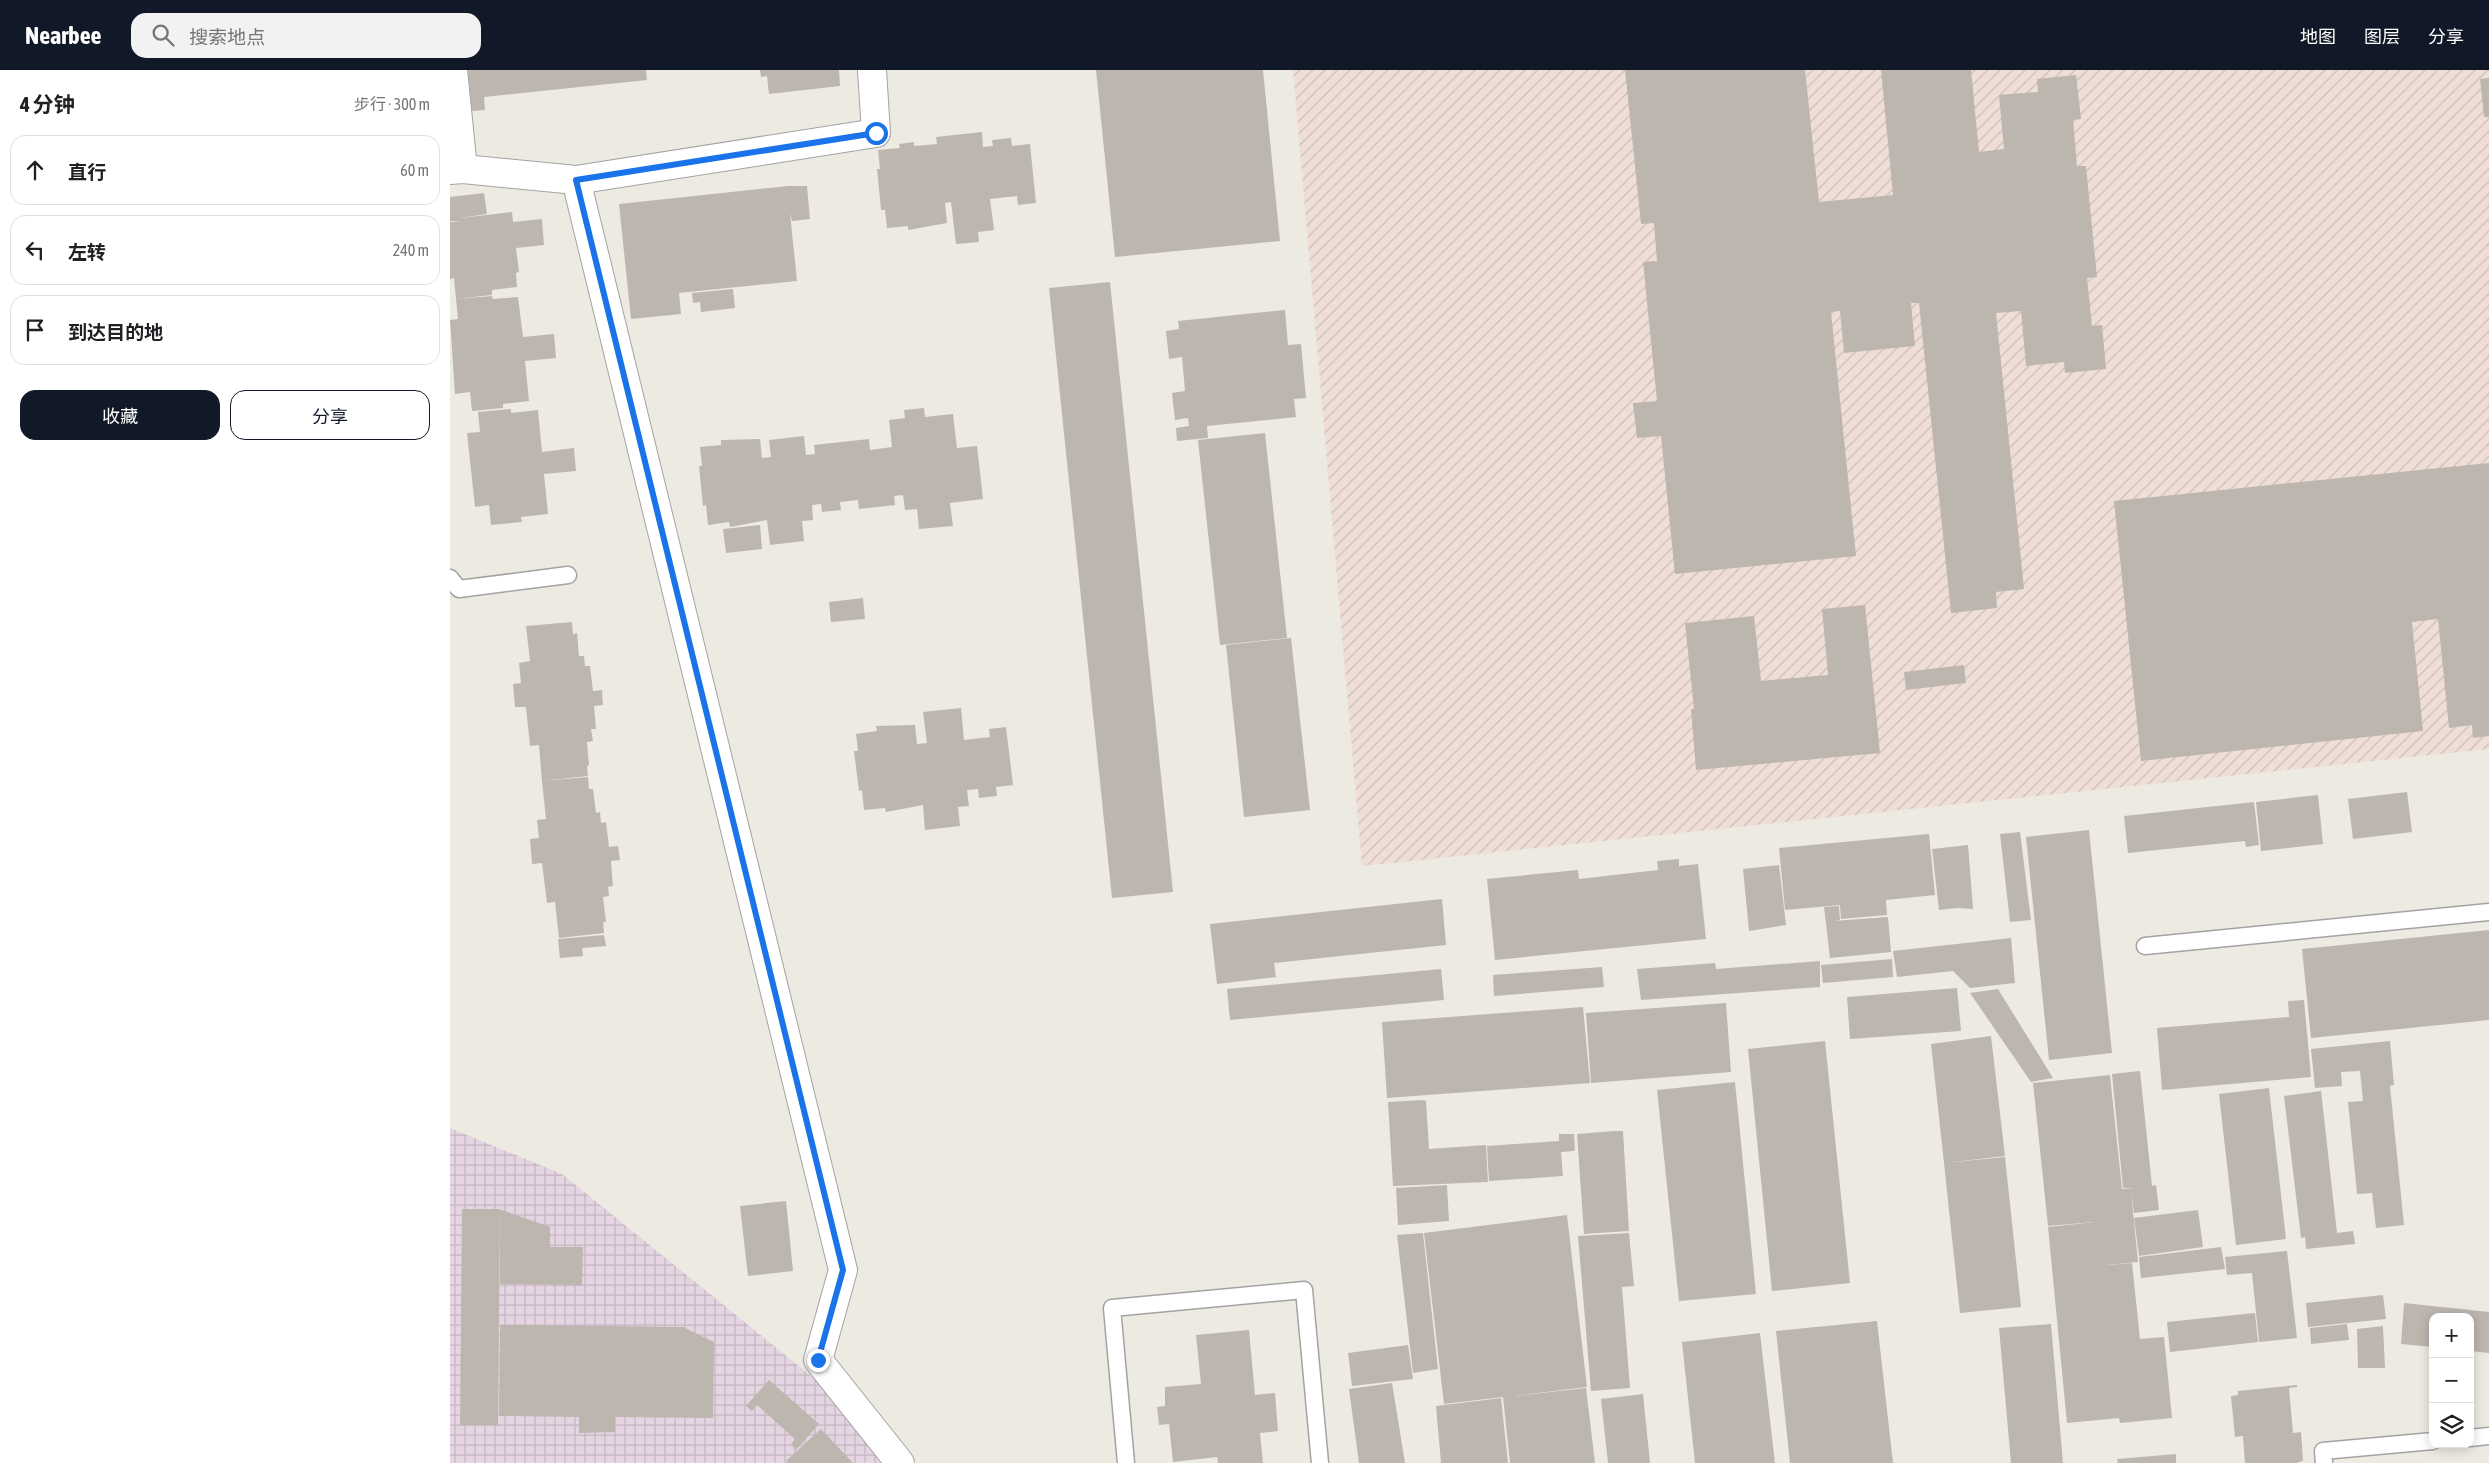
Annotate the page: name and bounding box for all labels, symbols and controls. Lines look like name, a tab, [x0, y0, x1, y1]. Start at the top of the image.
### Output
search box	[131, 13, 481, 58]
icon: search	[149, 21, 177, 49]
text: Nearbee	[25, 22, 101, 49]
text: 搜索地点	[189, 26, 265, 48]
text: 地图	[2300, 26, 2336, 47]
text: 图层	[2364, 26, 2400, 47]
text: 分享	[2428, 26, 2464, 47]
text: 4 分钟	[20, 92, 75, 116]
text: 步行 · 300 m	[354, 95, 430, 113]
route start	[865, 122, 888, 145]
icon: ahead	[21, 156, 49, 184]
text: 直行	[68, 161, 106, 183]
text: 60 m	[400, 161, 429, 179]
icon: left	[21, 236, 49, 264]
text: 左转	[68, 241, 106, 263]
text: 240 m	[393, 241, 429, 259]
icon: arrive	[21, 316, 49, 344]
text: 到达目的地	[68, 321, 163, 343]
button: 收藏	[20, 390, 220, 440]
button: 分享	[230, 390, 430, 440]
map controls	[2429, 1313, 2474, 1448]
button: +	[2429, 1313, 2474, 1358]
route end	[807, 1349, 830, 1372]
button: −	[2429, 1358, 2474, 1403]
button: layers	[2429, 1403, 2474, 1448]

